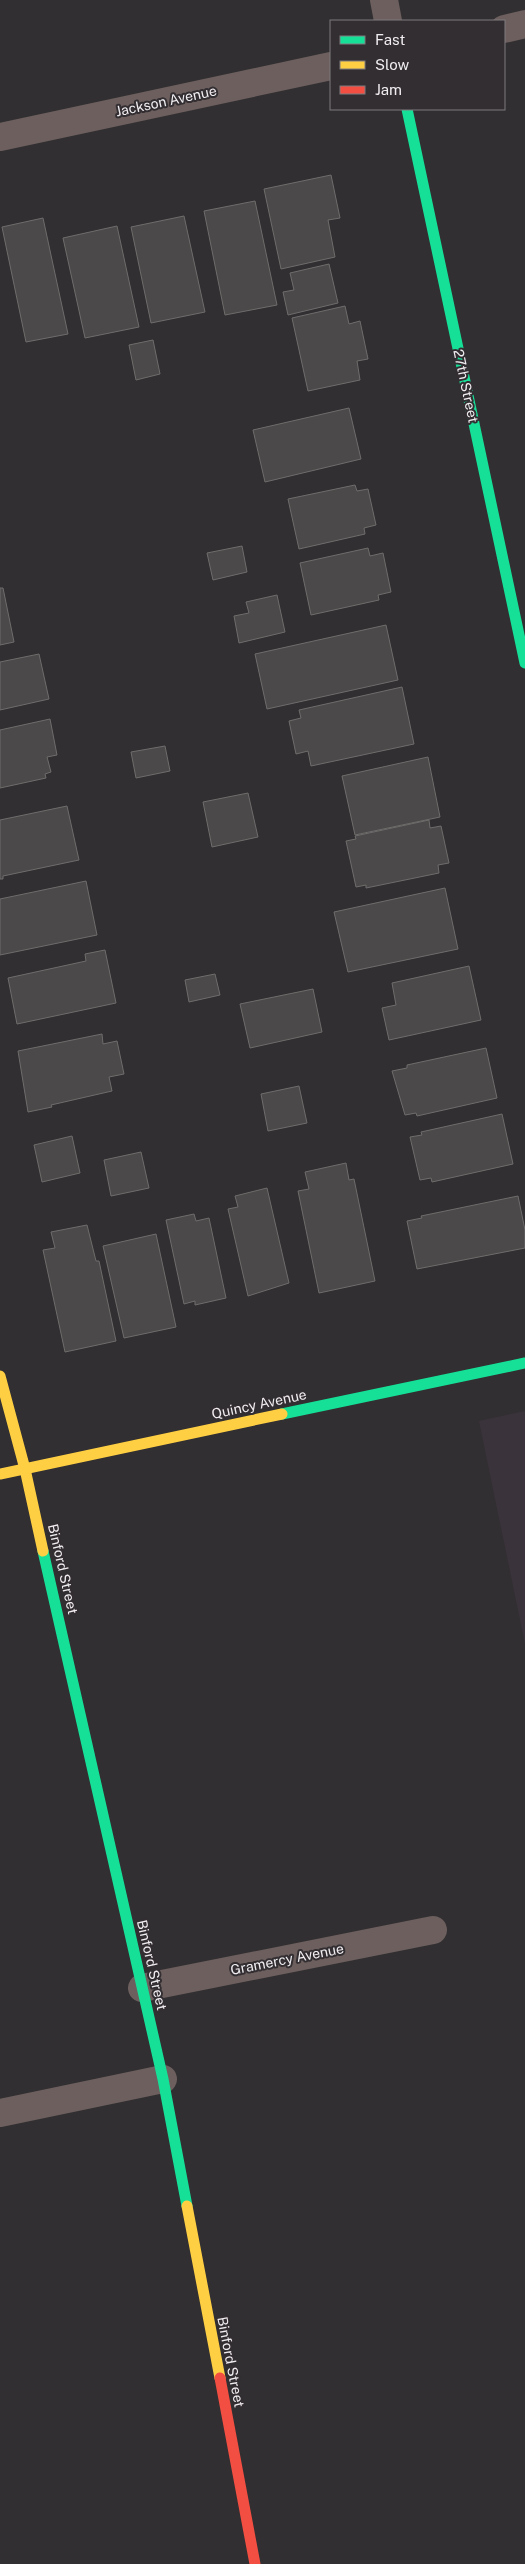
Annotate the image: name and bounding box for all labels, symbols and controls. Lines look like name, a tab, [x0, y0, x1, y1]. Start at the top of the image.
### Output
legend	[330, 20, 505, 110]
text: Fast	[375, 31, 405, 48]
text: Slow	[375, 56, 410, 73]
text: Jam	[375, 81, 402, 98]
street label: Jackson Avenue	[114, 82, 218, 120]
street label: 27th Street	[450, 348, 482, 424]
street label: Quincy Avenue	[210, 1386, 308, 1422]
street label: Binford Street	[45, 1522, 81, 1616]
street label: Binford Street	[134, 1918, 170, 2012]
street label: Gramercy Avenue	[229, 1940, 345, 1978]
street label: Binford Street	[214, 2315, 248, 2409]

